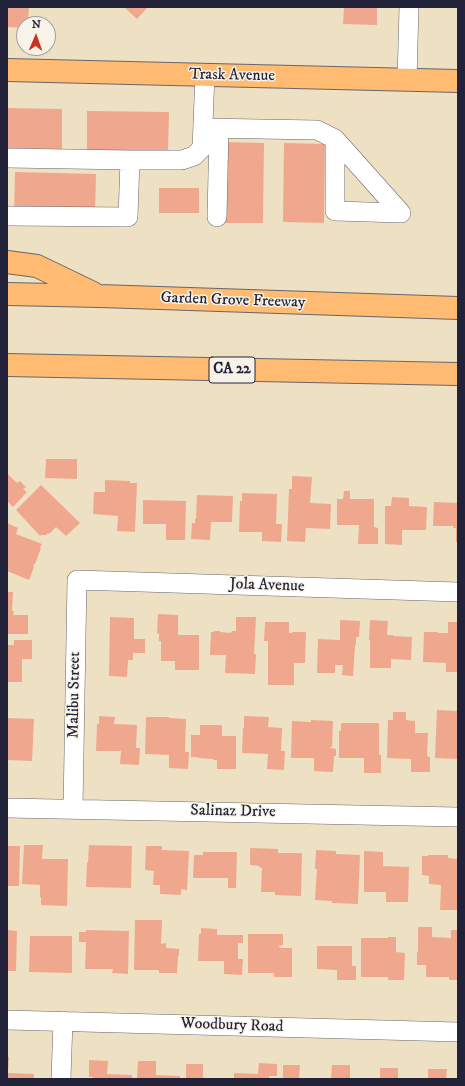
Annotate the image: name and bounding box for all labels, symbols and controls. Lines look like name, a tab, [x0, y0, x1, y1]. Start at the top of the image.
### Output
north arrow	[16, 16, 56, 56]
text: N	[32, 18, 41, 32]
street label: Trask Avenue	[189, 66, 275, 86]
street label: Garden Grove Freeway	[160, 289, 306, 313]
road number: CA 22	[209, 357, 255, 383]
street label: Jola Avenue	[229, 575, 305, 597]
street label: Malibu Street	[65, 651, 85, 739]
street label: Salinaz Drive	[190, 802, 276, 822]
street label: Woodbury Road	[180, 1015, 284, 1037]

